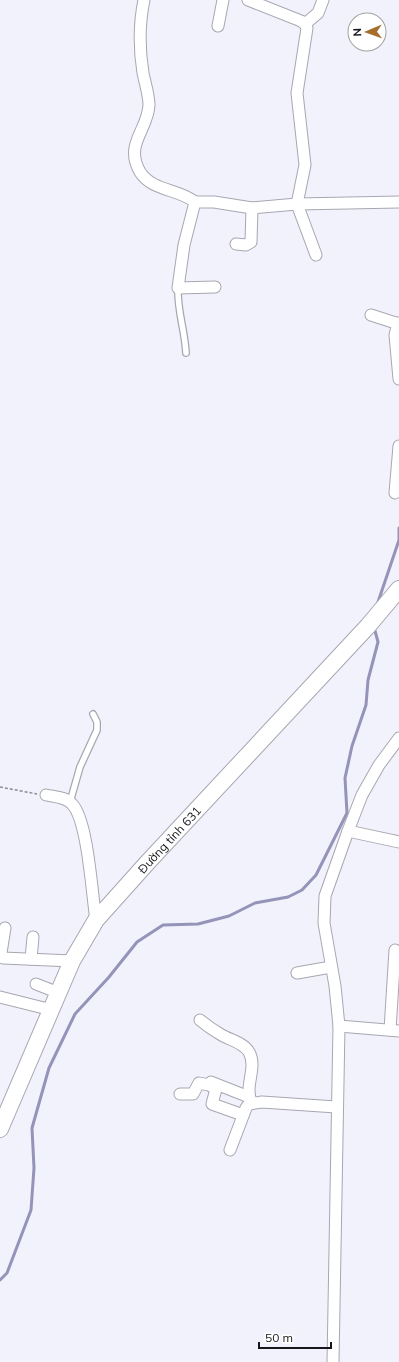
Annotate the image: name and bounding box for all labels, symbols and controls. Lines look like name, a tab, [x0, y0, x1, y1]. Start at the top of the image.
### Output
north arrow	[347, 12, 387, 52]
text: N	[350, 28, 364, 37]
street label: Đường tỉnh 631	[134, 803, 204, 876]
scale bar	[259, 1324, 331, 1350]
text: 50 m	[265, 1330, 293, 1345]

